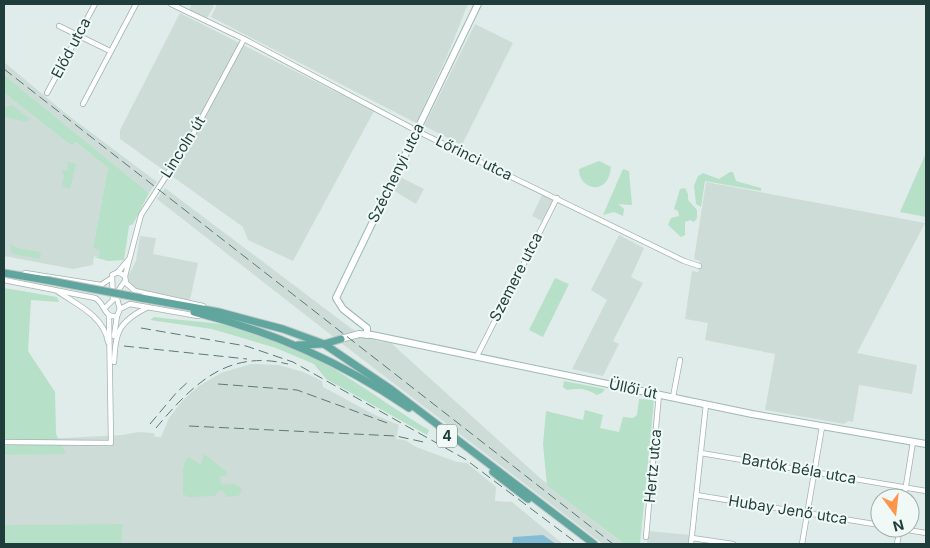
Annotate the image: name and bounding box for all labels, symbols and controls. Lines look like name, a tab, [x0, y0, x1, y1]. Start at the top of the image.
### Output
street label: Előd utca	[47, 14, 94, 81]
street label: Lincoln út	[156, 112, 209, 181]
street label: Széchenyi utca	[363, 120, 428, 226]
street label: Lőrinci utca	[433, 131, 516, 184]
street label: Szemere utca	[485, 229, 546, 325]
street label: Üllői út	[607, 374, 659, 403]
road number: 4	[437, 424, 457, 448]
street label: Hertz utca	[640, 428, 665, 504]
street label: Bartók Béla utca	[740, 449, 858, 488]
north arrow	[870, 488, 920, 538]
street label: Hubay Jenő utca	[727, 491, 849, 528]
text: N	[891, 516, 906, 536]

